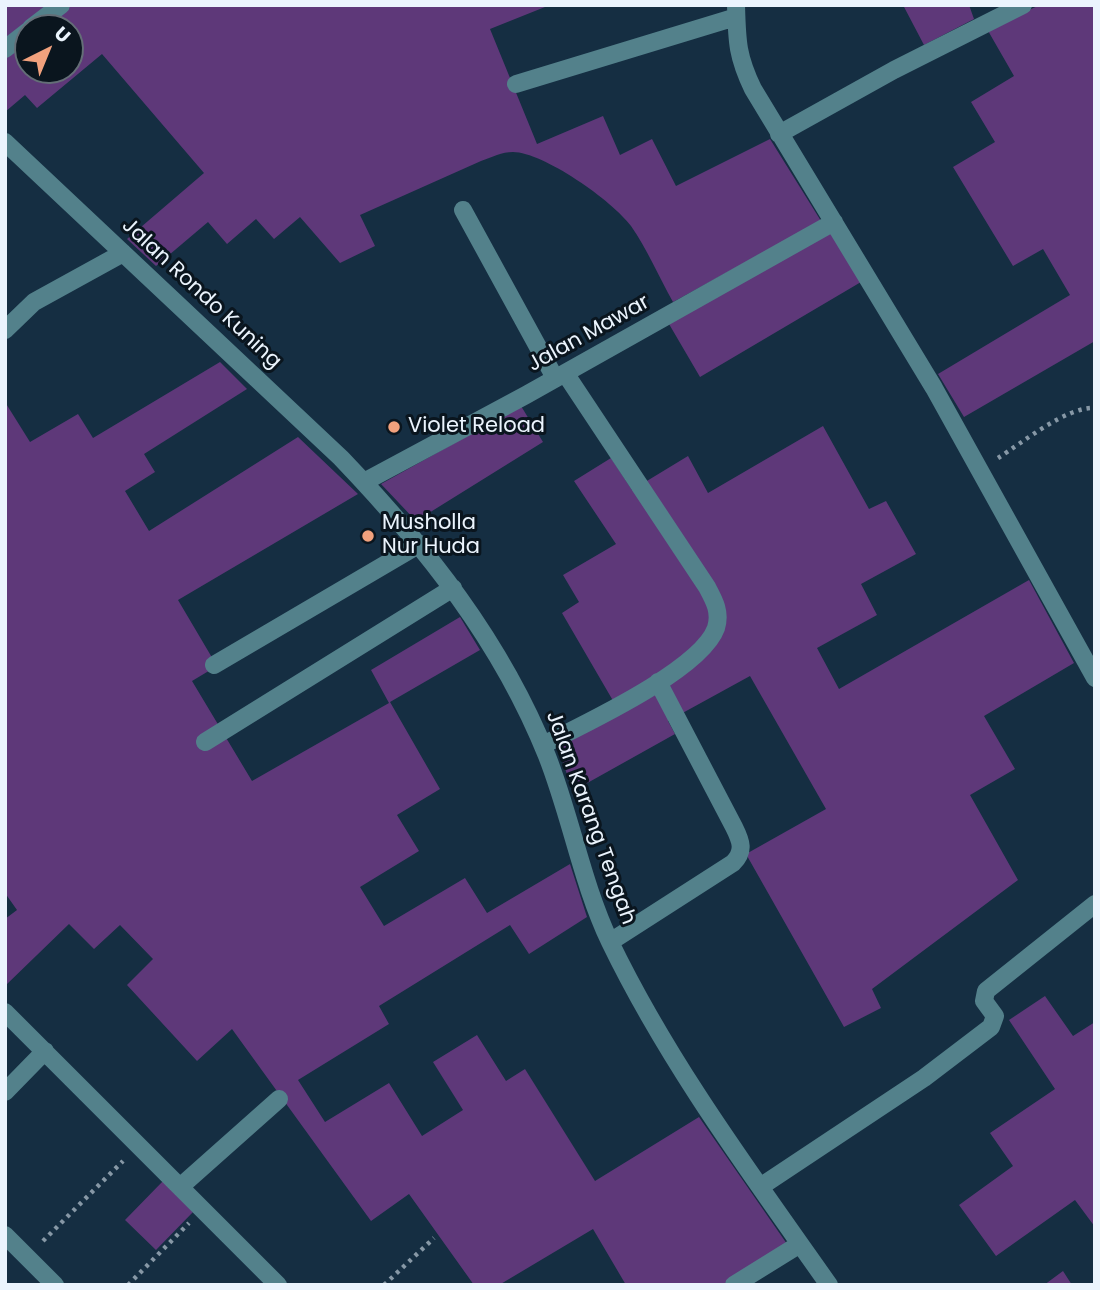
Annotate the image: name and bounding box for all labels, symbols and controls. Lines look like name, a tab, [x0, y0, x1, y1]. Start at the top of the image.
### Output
north arrow	[14, 14, 84, 84]
text: U	[48, 20, 76, 49]
street label: Jalan Rondo Kuning	[116, 214, 286, 374]
street label: Jalan Mawar	[524, 290, 654, 378]
place label: Violet Reload	[408, 414, 545, 440]
marker: Violet Reload	[386, 419, 402, 435]
place label: Musholla Nur Huda	[382, 511, 480, 561]
marker: Musholla Nur Huda	[360, 528, 376, 544]
street label: Jalan Karang Tengah	[540, 708, 640, 928]

